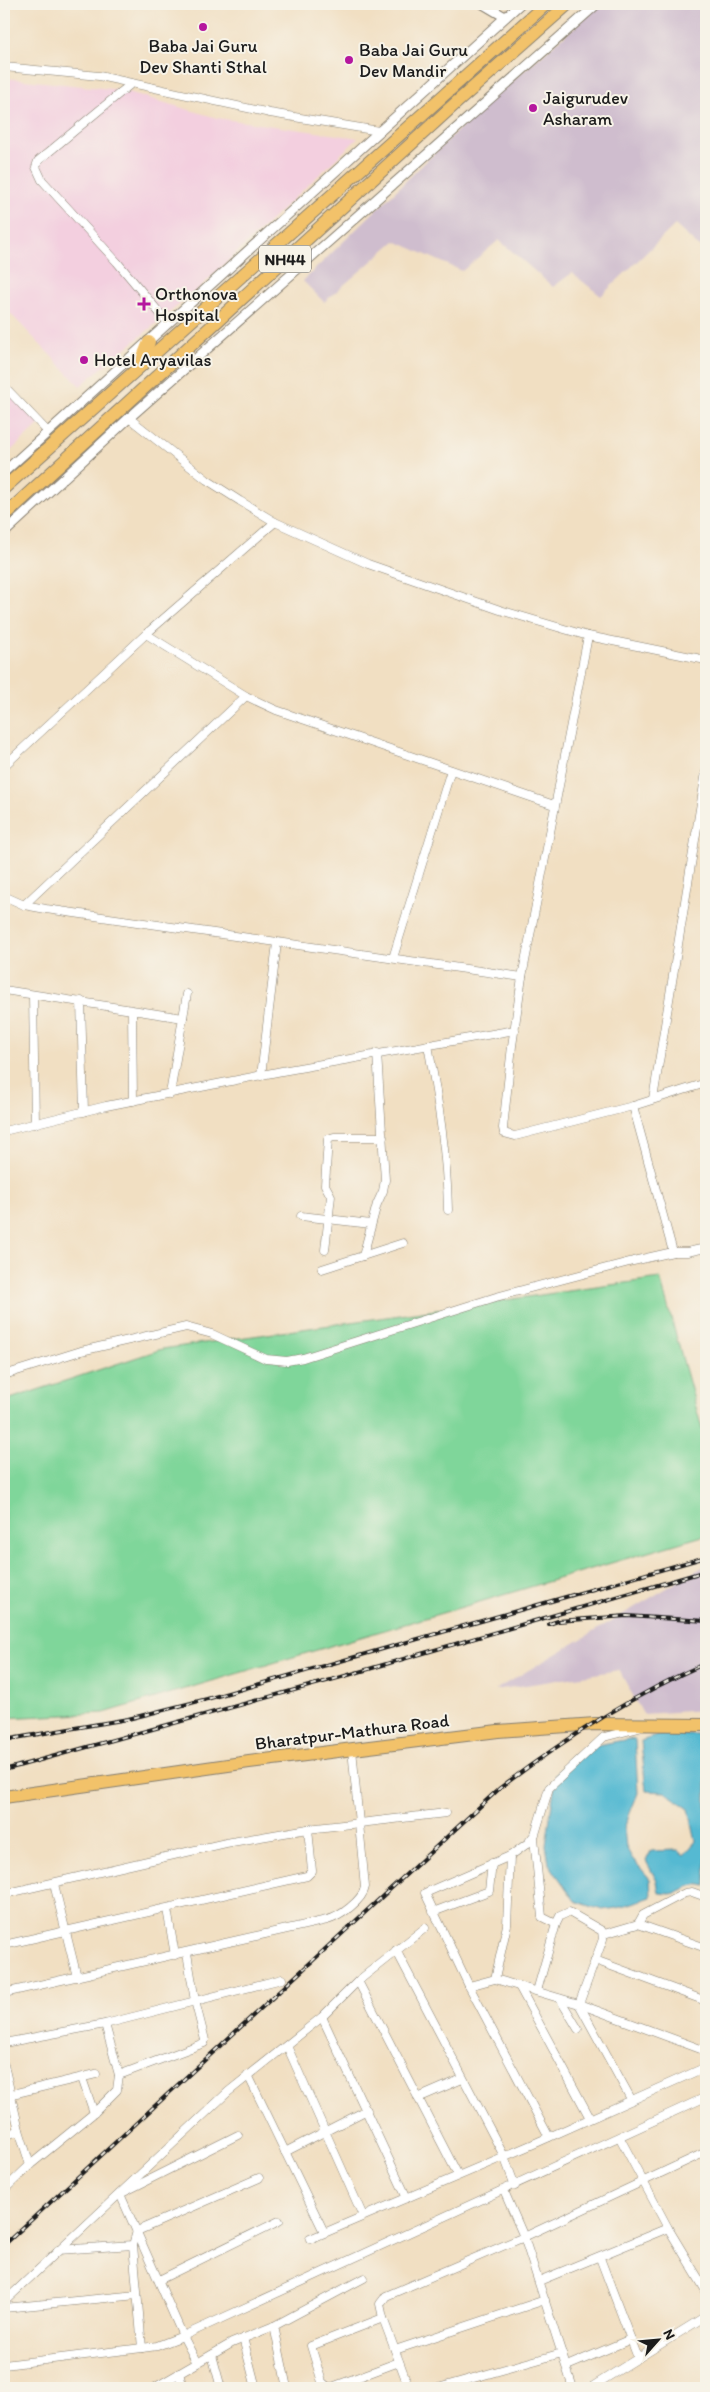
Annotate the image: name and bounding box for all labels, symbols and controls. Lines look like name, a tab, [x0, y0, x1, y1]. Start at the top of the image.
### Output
marker: Baba Jai Guru Dev Shanti Sthal	[197, 21, 209, 33]
place label: Baba Jai Guru Dev Shanti Sthal	[139, 35, 267, 78]
place label: Baba Jai Guru Dev Mandir	[359, 39, 468, 82]
marker: Baba Jai Guru Dev Mandir	[343, 54, 355, 66]
place label: Jaigurudev Asharam	[543, 87, 629, 130]
marker: Jaigurudev Asharam	[527, 102, 539, 114]
road number: NH44	[259, 245, 311, 272]
place label: Orthonova Hospital	[155, 283, 238, 326]
marker: Orthonova Hospital	[137, 297, 151, 311]
place label: Hotel Aryavilas	[94, 349, 211, 371]
marker: Hotel Aryavilas	[78, 354, 90, 366]
street label: Bharatpur-Mathura Road	[254, 1709, 450, 1755]
north arrow	[632, 2314, 682, 2364]
text: N	[659, 2326, 679, 2342]

